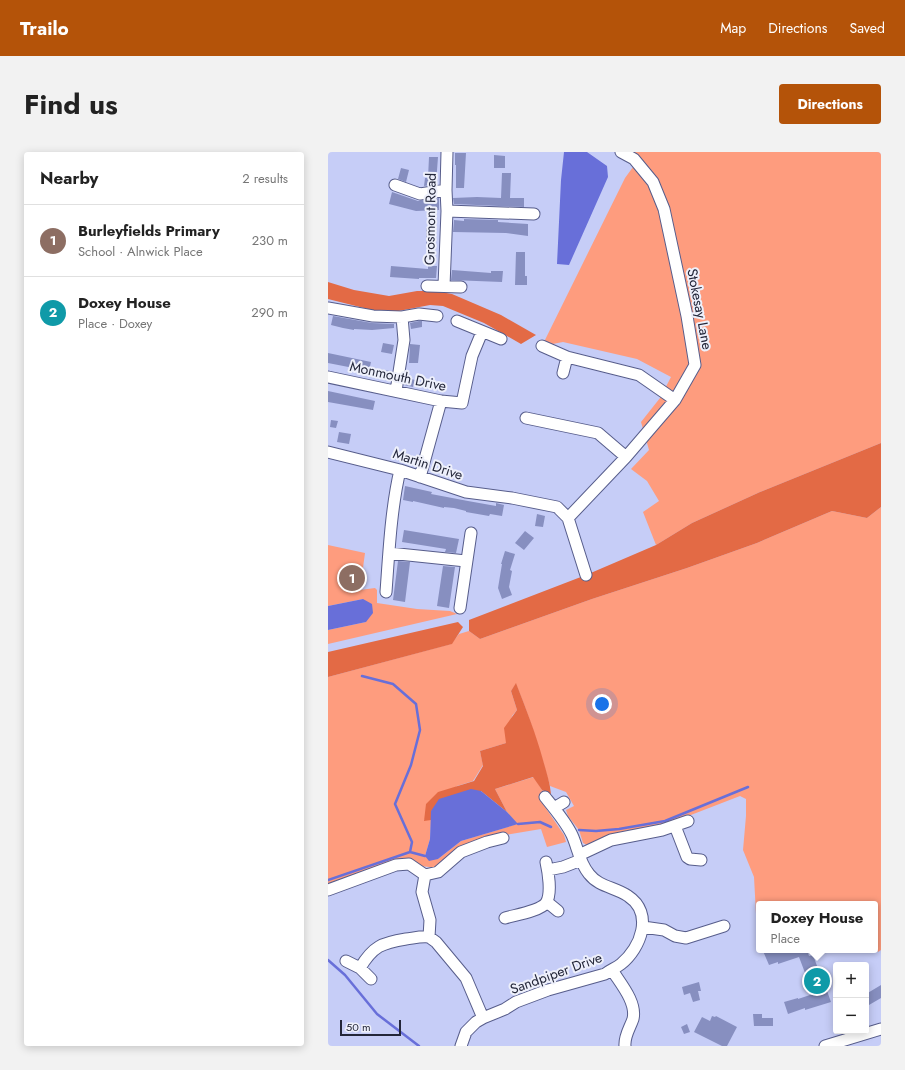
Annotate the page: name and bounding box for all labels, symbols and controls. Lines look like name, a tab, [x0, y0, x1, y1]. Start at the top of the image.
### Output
text: Trailo	[20, 15, 69, 42]
text: Map	[720, 18, 746, 38]
text: Directions	[768, 18, 828, 38]
text: Saved	[850, 18, 885, 38]
text: Find us	[24, 84, 118, 125]
button: Directions	[779, 84, 881, 124]
text: Nearby	[40, 166, 98, 190]
text: 2 results	[242, 169, 288, 188]
street label: Grosmont Road	[419, 173, 441, 265]
text: Burleyfields Primary	[78, 220, 220, 242]
text: 1	[50, 231, 56, 250]
text: 230 m	[252, 231, 288, 250]
text: School · Alnwick Place	[78, 242, 203, 261]
street label: Stokesay Lane	[682, 267, 718, 351]
text: Doxey House	[78, 292, 171, 314]
text: 2	[49, 303, 57, 322]
text: 290 m	[251, 303, 288, 322]
text: Place · Doxey	[78, 314, 152, 333]
street label: Monmouth Drive	[348, 356, 448, 396]
street label: Martin Drive	[390, 443, 466, 485]
pin: 1	[339, 563, 365, 593]
your location	[592, 694, 612, 714]
popup	[756, 901, 878, 953]
text: Doxey House	[771, 907, 863, 929]
text: Place	[771, 929, 800, 948]
street label: Sandpiper Drive	[507, 947, 605, 999]
map controls	[833, 962, 869, 1034]
button: +	[833, 962, 869, 998]
pin: 2	[804, 966, 830, 996]
button: −	[833, 998, 869, 1034]
scale bar	[340, 1018, 401, 1037]
text: 50 m	[346, 1019, 371, 1035]

